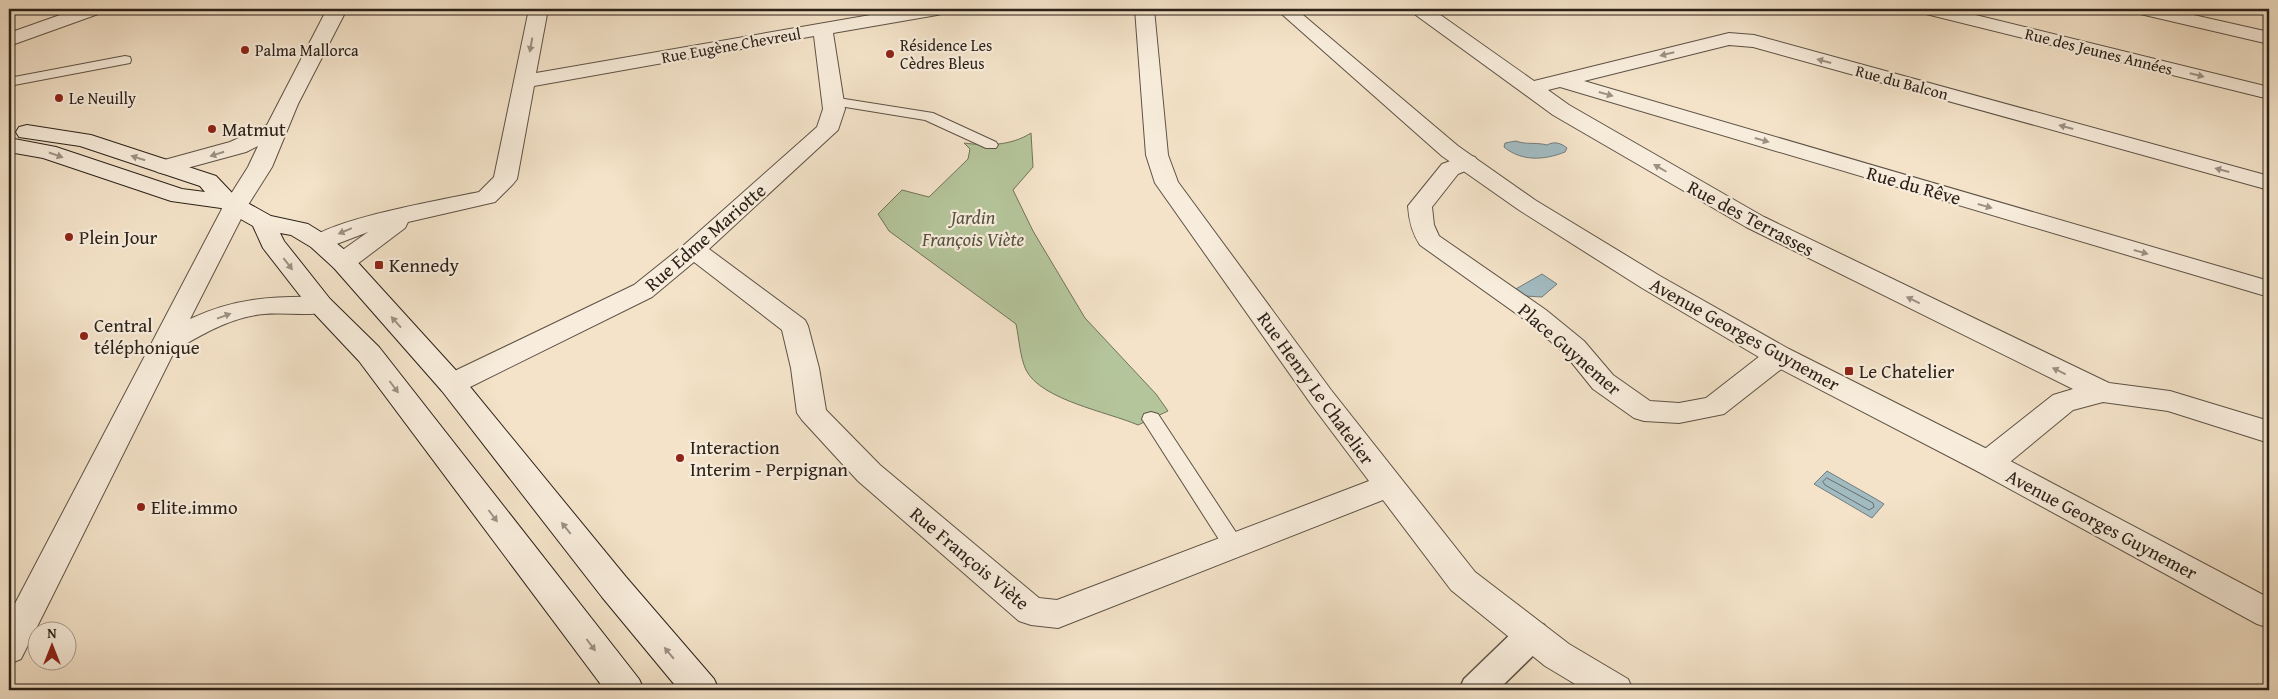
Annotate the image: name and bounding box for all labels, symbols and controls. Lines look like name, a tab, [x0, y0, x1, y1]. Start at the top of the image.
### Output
street label: Rue Eugène Chevreul	[659, 21, 803, 69]
street label: Rue des Jeunes Années	[2023, 21, 2175, 81]
place label: Résidence Les Cèdres Bleus	[900, 33, 992, 75]
one-way arrow	[527, 37, 535, 53]
place label: Palma Mallorca	[255, 38, 359, 62]
marker: Palma Mallorca	[239, 44, 251, 56]
marker: Résidence Les Cèdres Bleus	[884, 48, 896, 60]
one-way arrow	[1659, 50, 1674, 58]
one-way arrow	[1817, 56, 1832, 64]
street label: Rue du Balcon	[1853, 58, 1951, 106]
one-way arrow	[2190, 71, 2205, 79]
place label: Le Neuilly	[69, 86, 136, 110]
one-way arrow	[1599, 91, 1614, 99]
marker: Le Neuilly	[53, 92, 65, 104]
place label: Matmut	[222, 115, 286, 143]
one-way arrow	[2058, 122, 2073, 130]
marker: Matmut	[206, 123, 218, 135]
one-way arrow	[1755, 137, 1770, 145]
one-way arrow	[210, 150, 225, 158]
one-way arrow	[49, 152, 64, 159]
one-way arrow	[130, 154, 145, 162]
street label: Rue du Rêve	[1864, 158, 1964, 212]
one-way arrow	[1654, 163, 1667, 172]
one-way arrow	[2215, 165, 2230, 173]
street label: Rue des Terrasses	[1683, 173, 1819, 263]
street label: Rue Edme Mariotte	[638, 176, 772, 298]
one-way arrow	[1978, 202, 1993, 210]
park label: Jardin François Viète	[921, 203, 1024, 253]
place label: Plein Jour	[79, 223, 158, 251]
one-way arrow	[338, 228, 352, 236]
marker: Plein Jour	[63, 231, 75, 243]
one-way arrow	[2134, 248, 2149, 256]
place label: Kennedy	[389, 251, 460, 279]
one-way arrow	[283, 257, 294, 270]
marker: Kennedy	[373, 259, 385, 271]
street label: Avenue Georges Guynemer	[1645, 270, 1845, 398]
one-way arrow	[1905, 295, 1920, 304]
street label: Place Guynemer	[1512, 296, 1628, 402]
street label: Rue Henry Le Chatelier	[1251, 306, 1381, 471]
place label: Central téléphonique	[94, 311, 200, 361]
one-way arrow	[217, 312, 232, 320]
one-way arrow	[390, 316, 402, 328]
marker: Central téléphonique	[78, 330, 90, 342]
place label: Le Chatelier	[1859, 357, 1955, 385]
marker: Le Chatelier	[1843, 365, 1855, 377]
one-way arrow	[2052, 366, 2066, 374]
one-way arrow	[389, 380, 399, 394]
place label: Interaction Interim - Perpignan	[690, 433, 848, 483]
marker: Interaction Interim - Perpignan	[674, 452, 686, 464]
street label: Avenue Georges Guynemer	[2001, 462, 2203, 586]
place label: Elite.immo	[151, 493, 238, 521]
street label: Rue François Viète	[904, 500, 1036, 616]
marker: Elite.immo	[135, 501, 147, 513]
one-way arrow	[488, 509, 498, 523]
one-way arrow	[560, 522, 571, 535]
north arrow	[28, 622, 78, 672]
text: N	[47, 623, 57, 643]
one-way arrow	[586, 638, 597, 651]
one-way arrow	[664, 647, 675, 660]

